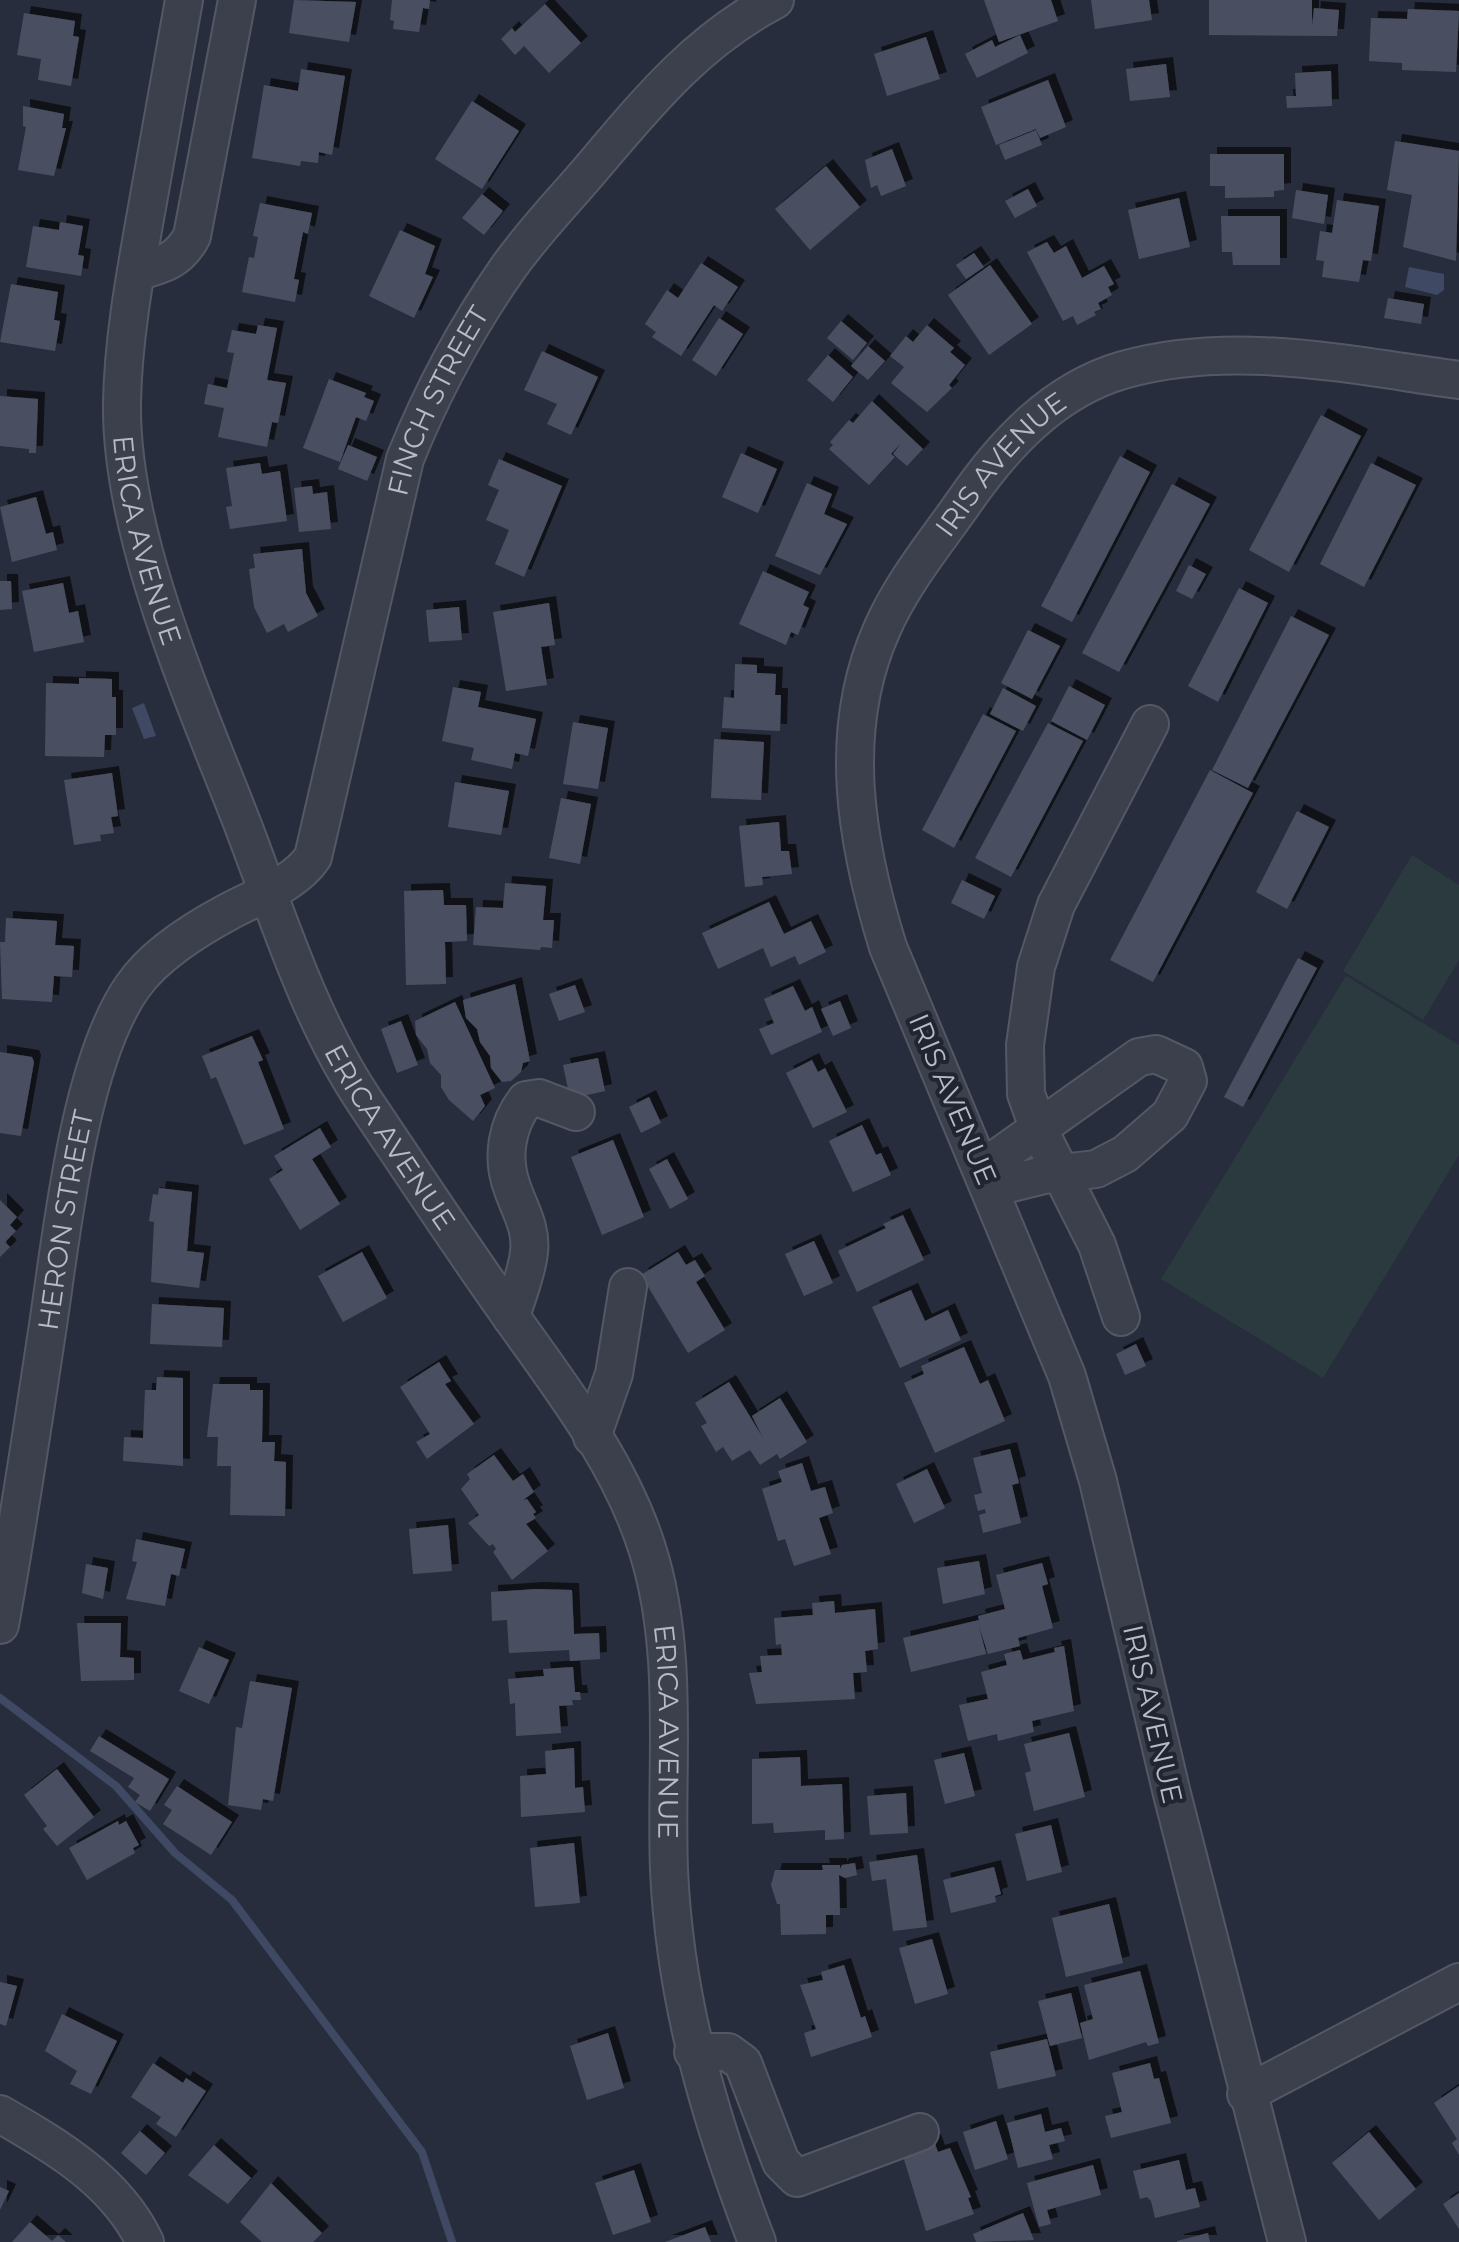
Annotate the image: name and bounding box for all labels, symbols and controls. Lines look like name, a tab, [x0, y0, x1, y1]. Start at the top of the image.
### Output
street label: FINCH STREET	[380, 300, 496, 499]
street label: IRIS AVENUE	[928, 384, 1073, 543]
street label: ERICA AVENUE	[106, 434, 189, 649]
street label: IRIS AVENUE	[902, 1008, 1004, 1190]
street label: ERICA AVENUE	[317, 1038, 463, 1236]
street label: HERON STREET	[30, 1107, 100, 1333]
street label: IRIS AVENUE	[1116, 1621, 1190, 1807]
street label: ERICA AVENUE	[647, 1623, 686, 1839]

